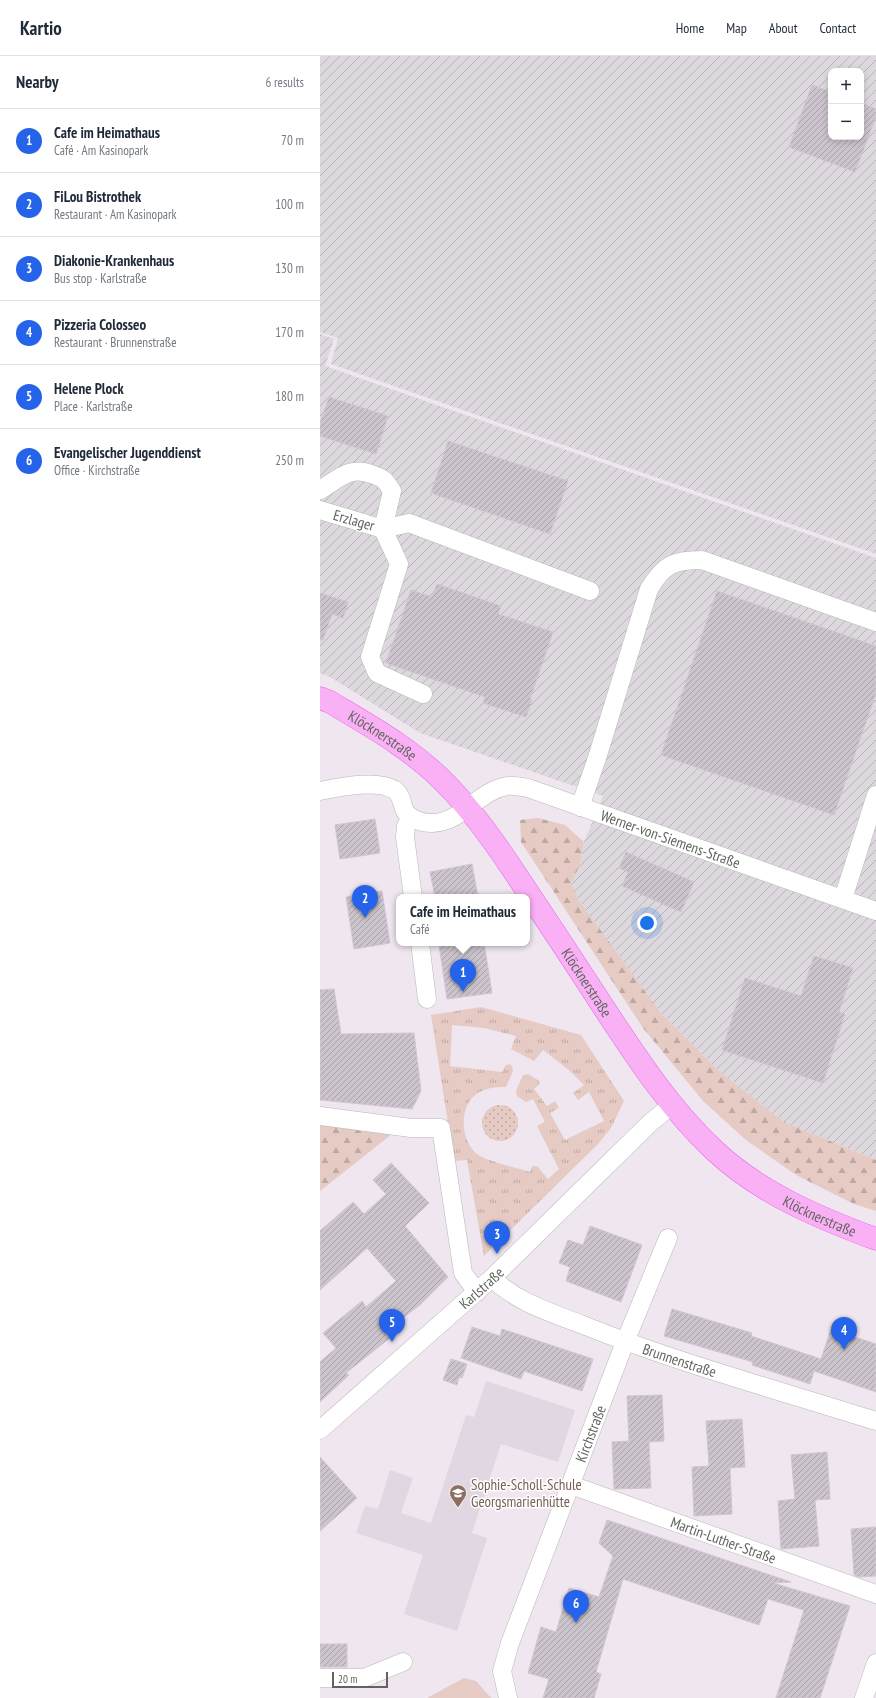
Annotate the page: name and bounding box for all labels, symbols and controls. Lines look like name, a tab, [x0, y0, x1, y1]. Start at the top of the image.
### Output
text: Kartio	[20, 16, 62, 40]
text: Home	[676, 19, 704, 37]
text: Map	[726, 19, 747, 37]
text: About	[769, 19, 798, 37]
text: Contact	[820, 19, 856, 37]
map controls	[828, 68, 864, 140]
button: +	[828, 68, 864, 104]
text: Nearby	[16, 71, 59, 93]
text: 6 results	[265, 74, 304, 91]
button: −	[828, 104, 864, 140]
text: Cafe im Heimathaus	[54, 123, 160, 142]
text: 1	[26, 132, 32, 149]
text: 70 m	[281, 132, 304, 149]
text: Café · Am Kasinopark	[54, 142, 148, 159]
text: FiLou Bistrothek	[54, 187, 141, 206]
text: 2	[26, 196, 32, 213]
text: 100 m	[275, 196, 304, 213]
text: Restaurant · Am Kasinopark	[54, 206, 177, 223]
text: Diakonie-Krankenhaus	[54, 251, 174, 270]
text: 3	[26, 260, 32, 277]
text: 130 m	[275, 260, 304, 277]
text: Bus stop · Karlstraße	[54, 270, 147, 287]
text: Pizzeria Colosseo	[54, 315, 146, 334]
text: 4	[26, 324, 32, 341]
text: 170 m	[275, 324, 304, 341]
text: Restaurant · Brunnenstraße	[54, 334, 177, 351]
text: Helene Plock	[54, 379, 124, 398]
text: 5	[26, 388, 32, 405]
text: 180 m	[275, 388, 304, 405]
text: Place · Karlstraße	[54, 398, 133, 415]
text: Evangelischer Jugenddienst	[54, 443, 201, 462]
text: 6	[26, 452, 32, 469]
text: 250 m	[275, 452, 304, 469]
text: Office · Kirchstraße	[54, 462, 140, 479]
street label: Erzlager	[331, 505, 378, 535]
street label: Klöcknerstraße	[345, 706, 421, 764]
street label: Werner-von-Siemens-Straße	[598, 805, 743, 872]
pin: 2	[352, 885, 378, 918]
popup	[396, 894, 530, 946]
text: Cafe im Heimathaus	[410, 902, 516, 921]
your location	[637, 913, 657, 933]
text: Café	[410, 921, 430, 938]
street label: Klöcknerstraße	[558, 944, 617, 1020]
pin: 1	[450, 959, 476, 992]
street label: Klöcknerstraße	[780, 1191, 859, 1240]
pin: 3	[484, 1221, 510, 1254]
street label: Karlstraße	[455, 1263, 507, 1313]
pin: 5	[379, 1309, 405, 1342]
pin: 4	[831, 1317, 857, 1350]
street label: Brunnenstraße	[640, 1339, 719, 1381]
street label: Kirchstraße	[571, 1402, 610, 1465]
place label: Sophie-Scholl-Schule Georgsmarienhütte	[471, 1475, 582, 1511]
school or university icon: Sophie-Scholl-Schule Georgsmarienhütte	[448, 1483, 468, 1508]
street label: Martin-Luther-Straße	[668, 1512, 779, 1567]
pin: 6	[563, 1590, 589, 1623]
scale bar	[332, 1670, 388, 1689]
text: 20 m	[338, 1672, 357, 1686]

